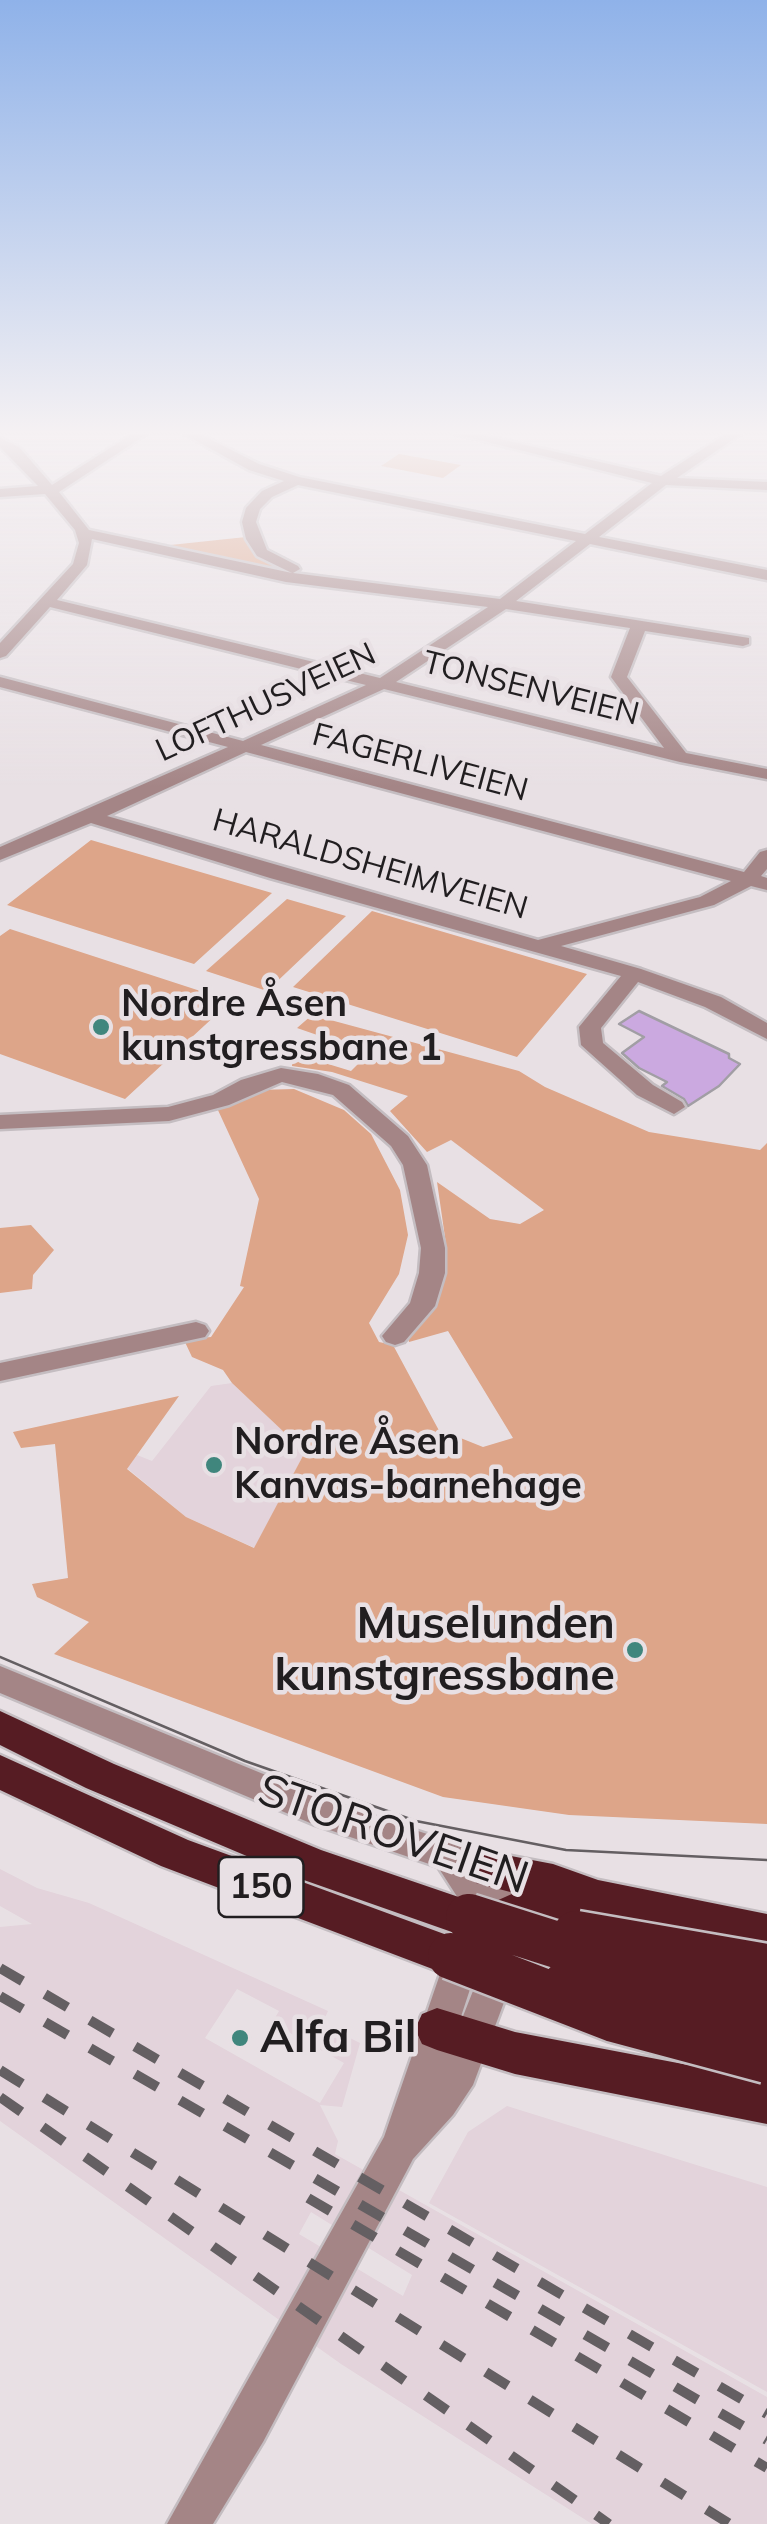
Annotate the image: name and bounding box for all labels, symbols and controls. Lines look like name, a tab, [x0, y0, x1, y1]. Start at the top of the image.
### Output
street label: LOFTHUSVEIEN	[150, 635, 382, 771]
street label: TONSENVEIEN	[419, 644, 643, 734]
street label: FAGERLIVEIEN	[308, 716, 532, 810]
street label: HARALDSHEIMVEIEN	[208, 802, 532, 928]
place label: Nordre Åsen kunstgressbane 1	[121, 982, 442, 1072]
marker: Nordre Åsen kunstgressbane 1	[90, 1016, 112, 1038]
place label: Nordre Åsen Kanvas-barnehage	[234, 1420, 582, 1510]
marker: Nordre Åsen Kanvas-barnehage	[203, 1454, 225, 1476]
place label: Muselunden kunstgressbane	[274, 1597, 615, 1703]
marker: Muselunden kunstgressbane	[624, 1639, 646, 1661]
street label: STOROVEIEN	[251, 1764, 535, 1906]
road number: 150	[218, 1857, 304, 1917]
place label: Alfa Bil	[260, 2011, 417, 2065]
marker: Alfa Bil	[229, 2027, 251, 2049]

